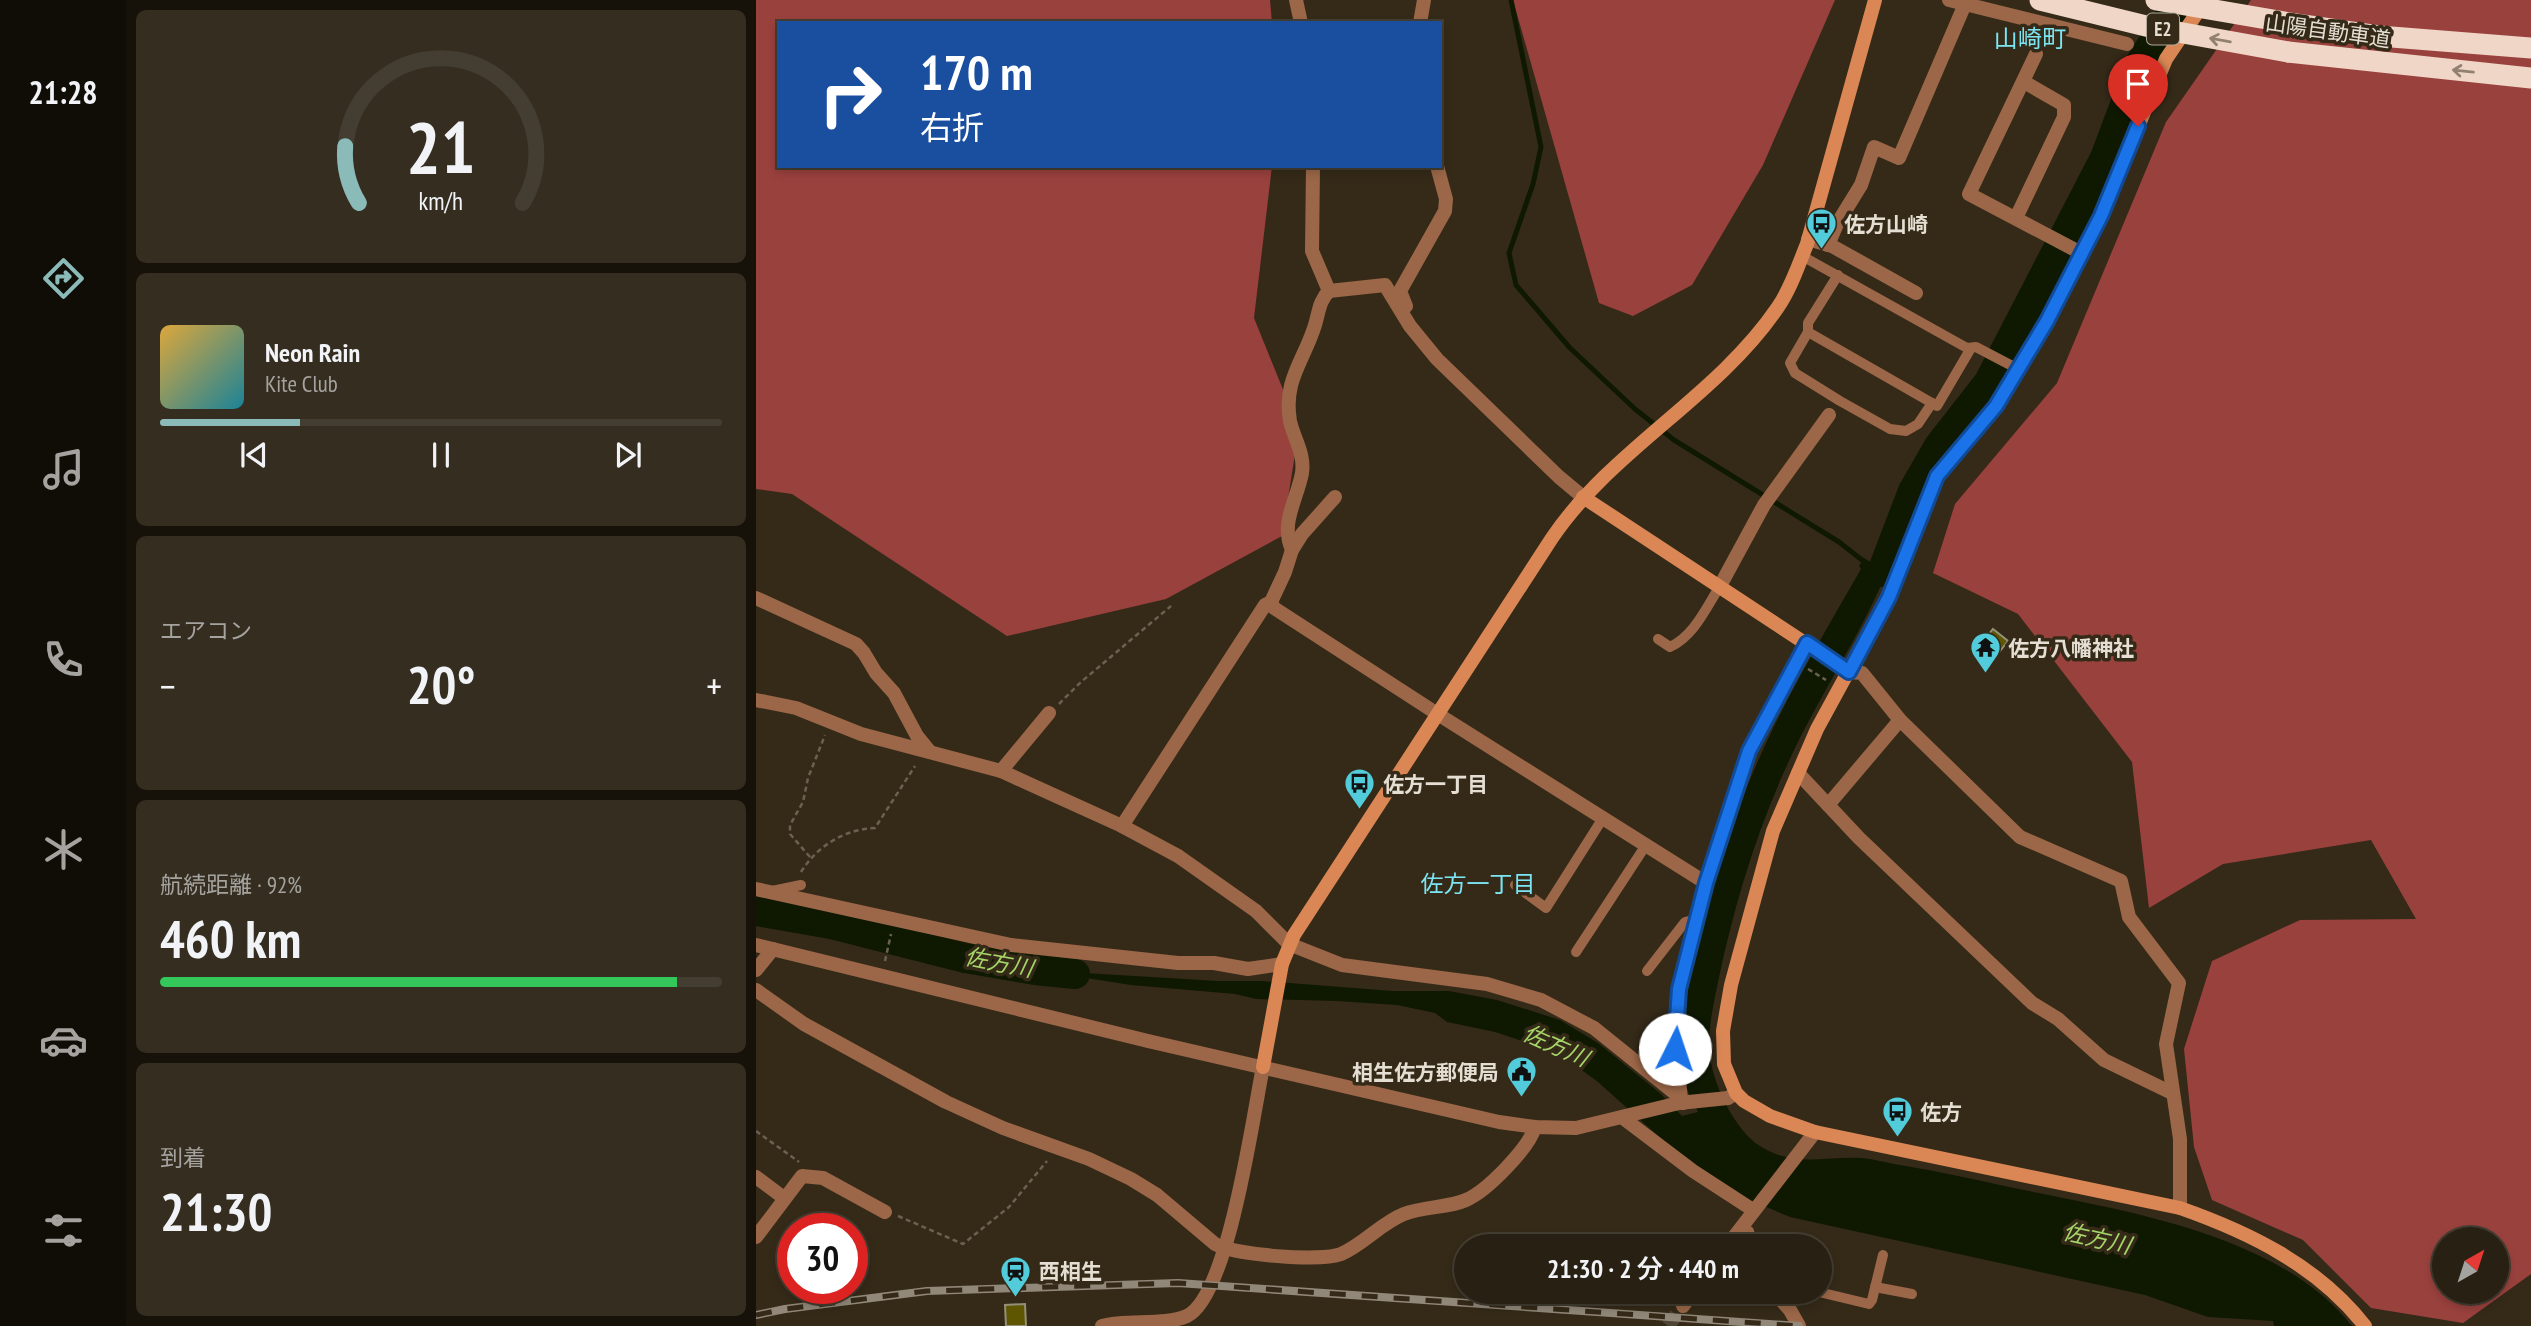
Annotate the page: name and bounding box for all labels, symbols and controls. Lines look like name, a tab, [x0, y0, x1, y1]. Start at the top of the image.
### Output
street label: 山陽自動車道	[2264, 9, 2392, 53]
road number: E2	[2147, 14, 2179, 44]
district label: 山崎町	[1994, 23, 2066, 54]
one-way arrow	[2209, 32, 2232, 46]
text: 170 m	[920, 40, 1033, 104]
icon: right	[805, 49, 896, 140]
pin	[2108, 54, 2168, 126]
icon: arrive	[2119, 65, 2157, 103]
one-way arrow	[2452, 65, 2475, 78]
text: 21:28	[28, 71, 98, 113]
text: 21	[406, 99, 476, 193]
text: 右折	[920, 106, 984, 148]
text: km/h	[419, 184, 463, 216]
bus stop icon: 佐方山崎	[1804, 207, 1838, 251]
place label: 佐方山崎	[1844, 211, 1928, 238]
icon: directions	[39, 254, 88, 303]
text: Neon Rain	[265, 336, 360, 369]
text: Kite Club	[265, 369, 338, 398]
icon: previous	[235, 436, 273, 474]
icon: pause	[422, 436, 460, 474]
icon: next	[609, 436, 647, 474]
icon: music	[39, 445, 88, 494]
text: エアコン	[160, 616, 252, 645]
temple icon: 佐方八幡神社	[1968, 631, 2002, 675]
icon: phone	[39, 635, 88, 684]
place label: 佐方八幡神社	[2008, 635, 2134, 662]
text: 20°	[407, 651, 475, 718]
text: −	[160, 661, 176, 710]
text: +	[706, 661, 722, 710]
bus stop icon: 佐方一丁目	[1343, 767, 1377, 811]
place label: 佐方一丁目	[1383, 771, 1488, 798]
icon: climate	[39, 825, 88, 874]
district label: 佐方一丁目	[1421, 869, 1536, 898]
text: 航続距離 · 92%	[160, 870, 302, 899]
text: 460 km	[160, 905, 301, 972]
water label: 佐方川	[962, 941, 1039, 983]
position arrow	[1638, 1012, 1712, 1086]
icon: car	[39, 1016, 88, 1065]
water label: 佐方川	[1519, 1018, 1596, 1073]
public building icon: 相生佐方郵便局	[1505, 1055, 1539, 1099]
place label: 相生佐方郵便局	[1352, 1059, 1499, 1086]
bus stop icon: 佐方	[1880, 1095, 1914, 1139]
place label: 佐方	[1920, 1099, 1962, 1126]
text: 到着	[160, 1143, 206, 1172]
text: 21:30	[160, 1178, 272, 1245]
icon: filters	[39, 1206, 88, 1255]
speed limit sign: 30	[777, 1213, 868, 1304]
water label: 佐方川	[2060, 1216, 2137, 1261]
north arrow	[2432, 1227, 2510, 1304]
map controls	[2432, 1227, 2509, 1304]
text: 21:30 · 2 分 · 440 m	[1547, 1252, 1739, 1285]
station icon: 西相生	[999, 1254, 1033, 1298]
place label: 西相生	[1039, 1258, 1102, 1285]

